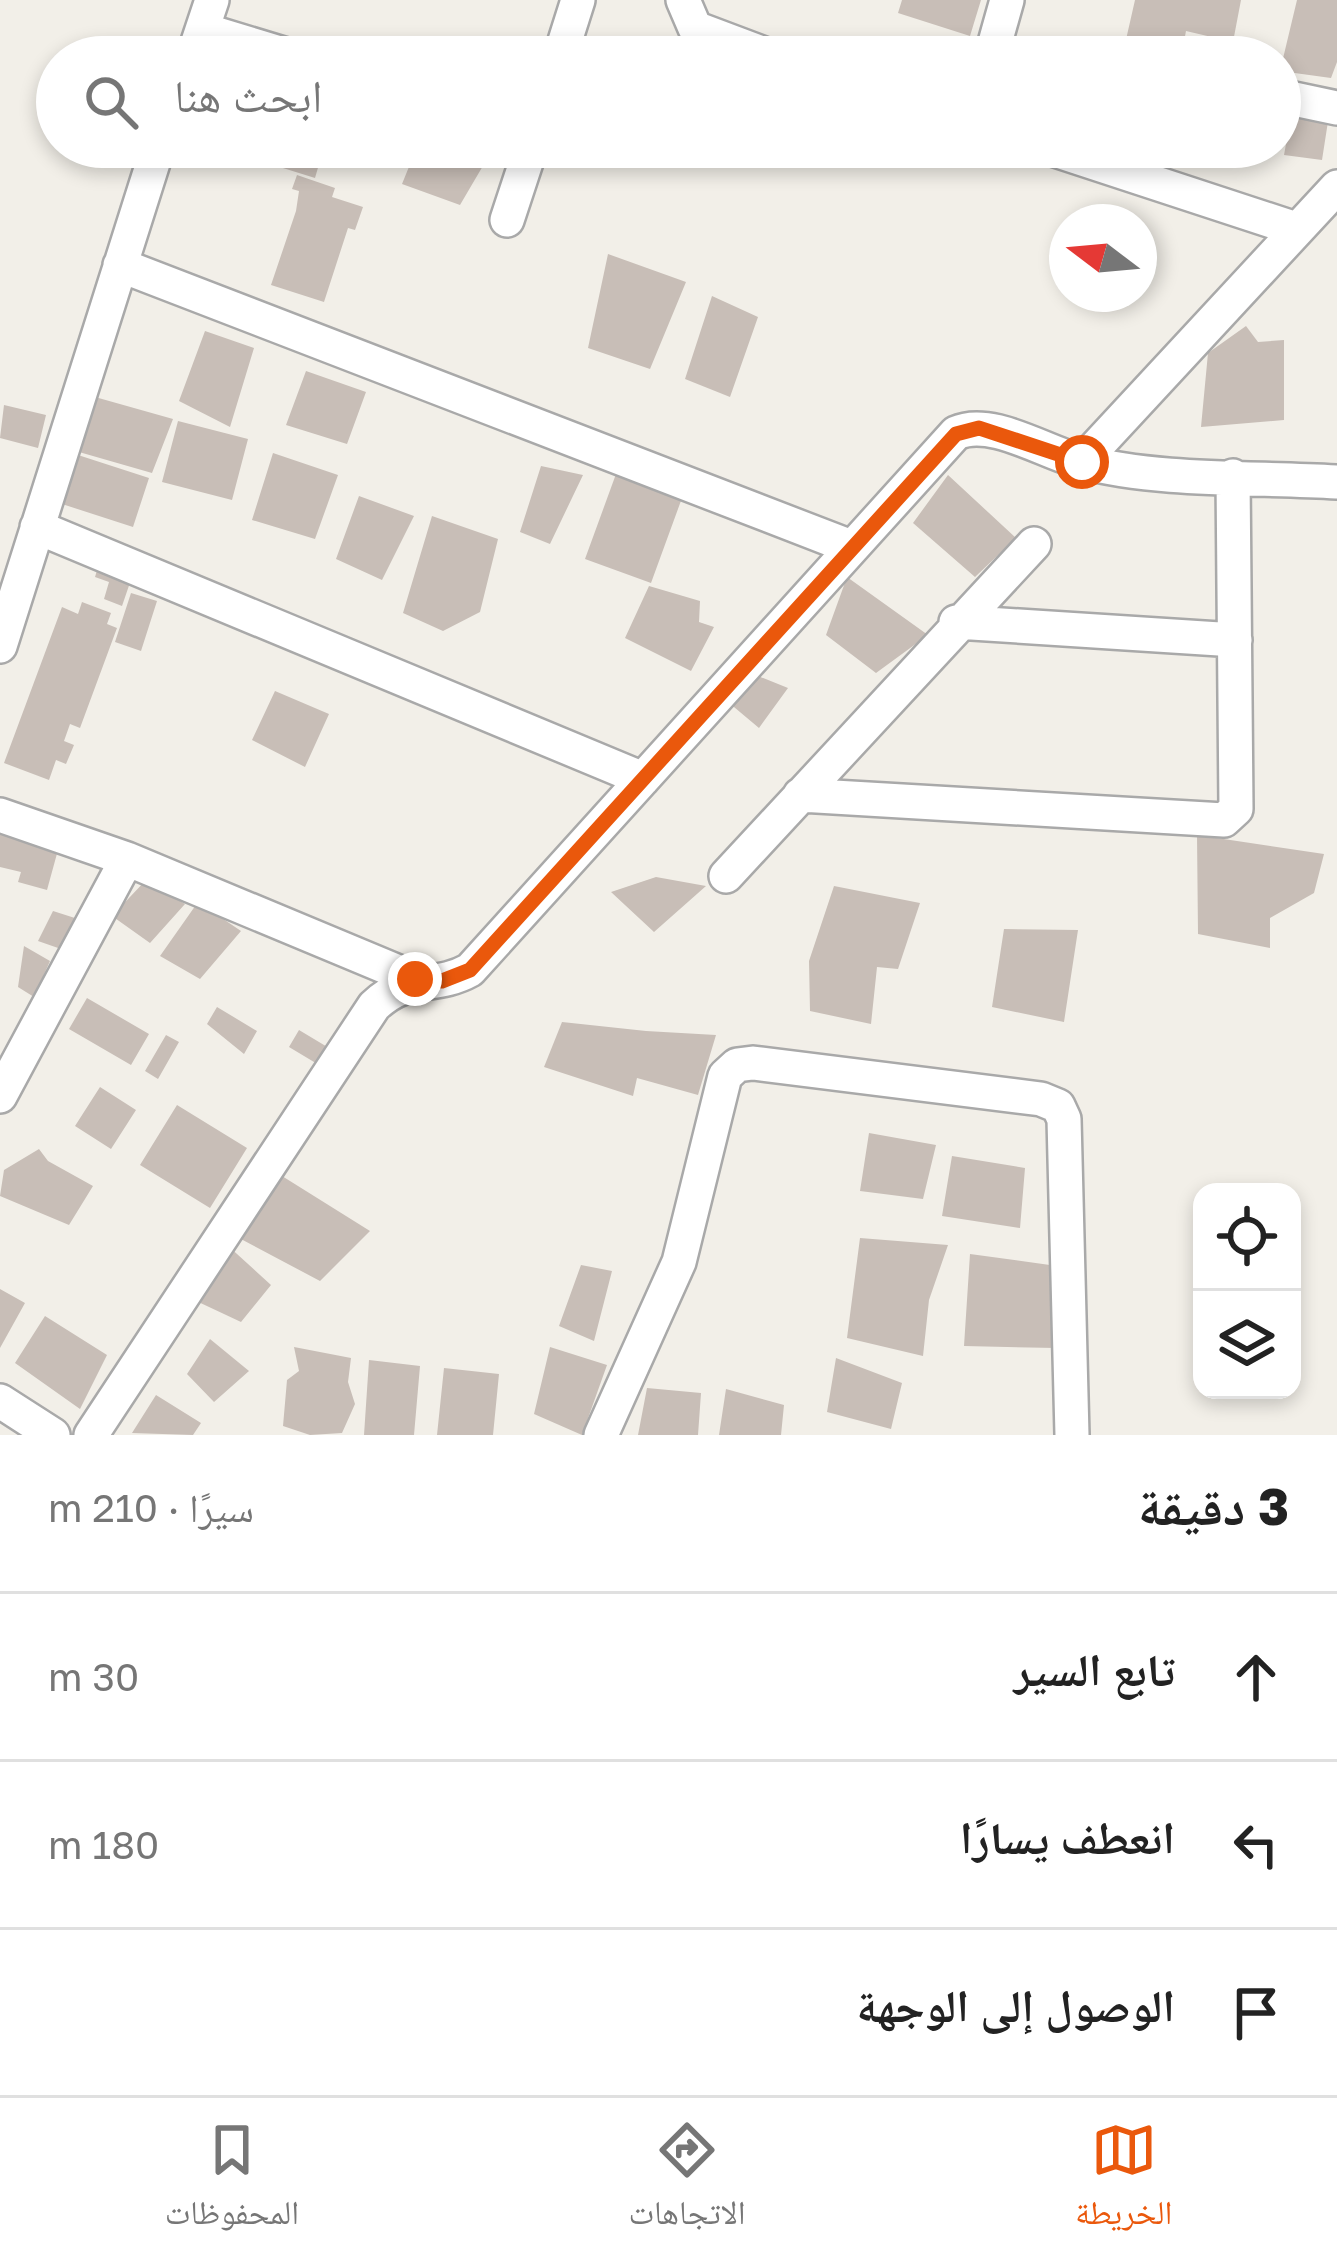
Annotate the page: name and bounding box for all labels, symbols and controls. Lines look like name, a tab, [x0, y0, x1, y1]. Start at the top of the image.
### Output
search box	[36, 36, 1301, 168]
text: ابحث هنا	[174, 68, 322, 122]
icon: search	[78, 69, 144, 135]
north arrow	[1049, 204, 1157, 312]
route start	[1055, 435, 1109, 489]
route end	[388, 952, 442, 1006]
map controls	[1193, 1183, 1301, 1399]
button: locate	[1193, 1183, 1301, 1291]
button: layers	[1193, 1291, 1301, 1399]
text: 3 دقيقة	[1138, 1475, 1289, 1536]
text: سيرًا · 210 m	[48, 1484, 254, 1531]
text: تابع السير	[1014, 1642, 1175, 1696]
icon: ahead	[1223, 1644, 1289, 1710]
text: 30 m	[48, 1653, 139, 1700]
text: انعطف يسارًا	[960, 1810, 1175, 1864]
icon: left	[1223, 1812, 1289, 1878]
text: 180 m	[48, 1821, 159, 1868]
text: الوصول إلى الوجهة	[857, 1978, 1175, 2032]
icon: arrive	[1223, 1980, 1289, 2046]
tab: المحفوظات	[165, 2117, 299, 2245]
tab: الاتجاهات	[628, 2117, 746, 2245]
tab: الخريطة	[1075, 2117, 1172, 2245]

